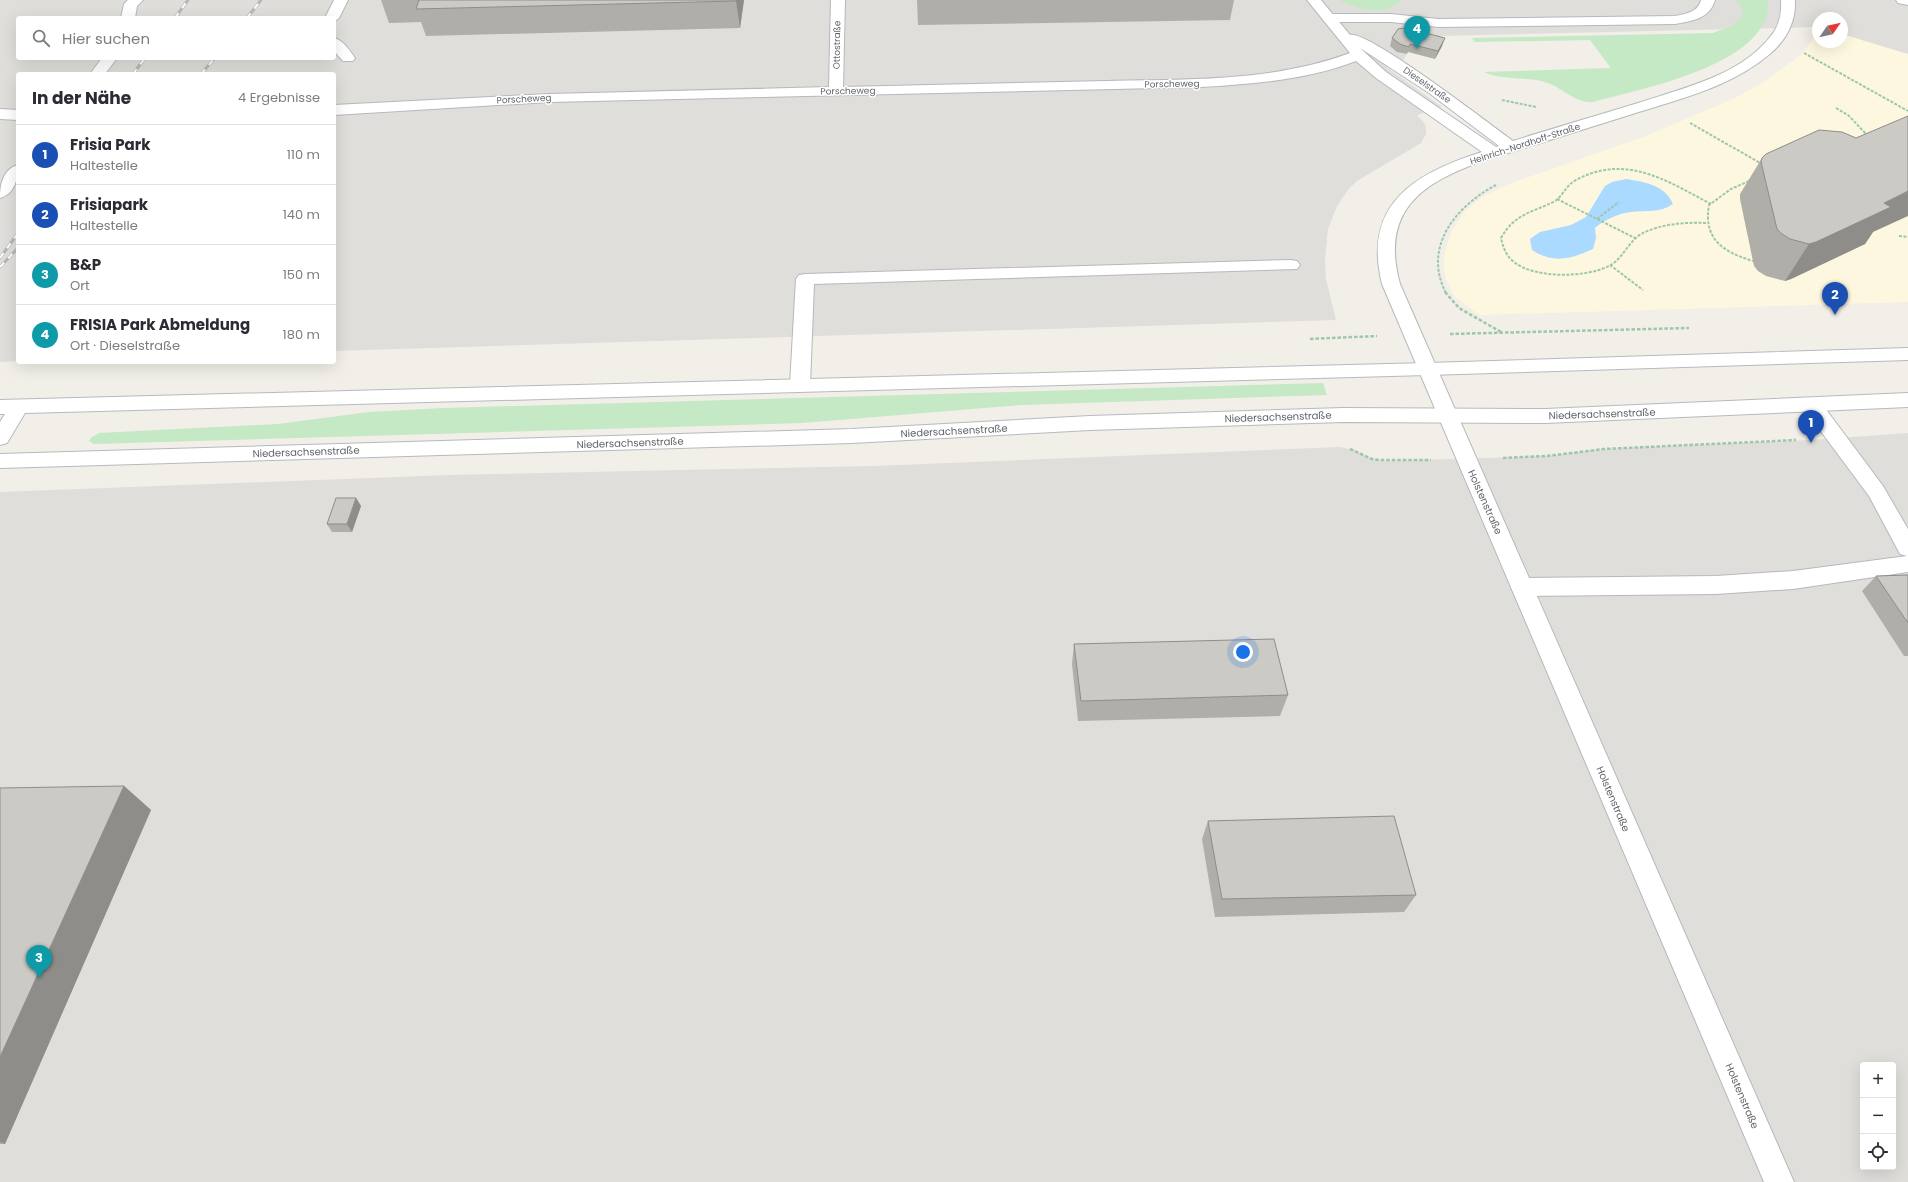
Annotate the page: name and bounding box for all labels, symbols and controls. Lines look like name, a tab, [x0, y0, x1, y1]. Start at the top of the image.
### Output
north arrow	[1812, 12, 1848, 48]
search box	[16, 16, 336, 60]
pin: 4	[1404, 16, 1430, 49]
street label: Ottostraße	[831, 20, 843, 69]
icon: search	[30, 27, 52, 49]
text: Hier suchen	[62, 28, 150, 49]
street label: Dieselstraße	[1401, 64, 1454, 106]
street label: Porscheweg	[1144, 78, 1200, 90]
street label: Porscheweg	[820, 85, 876, 97]
text: In der Nähe	[32, 86, 131, 110]
text: 4 Ergebnisse	[238, 88, 320, 107]
street label: Porscheweg	[496, 92, 552, 106]
street label: Heinrich-Nordhoff-Straße	[1468, 120, 1582, 168]
text: Frisia Park	[70, 134, 150, 155]
text: 1	[43, 145, 47, 164]
text: 110 m	[287, 145, 320, 164]
text: Haltestelle	[70, 156, 138, 175]
text: Frisiapark	[70, 194, 148, 215]
text: 2	[41, 205, 49, 224]
text: 140 m	[283, 205, 320, 224]
text: Haltestelle	[70, 216, 138, 235]
text: B&P	[70, 254, 101, 275]
text: 3	[41, 265, 49, 284]
text: 150 m	[283, 265, 320, 284]
text: Ort	[70, 276, 90, 295]
pin: 2	[1822, 282, 1848, 315]
text: FRISIA Park Abmeldung	[70, 314, 250, 335]
text: 4	[41, 325, 49, 344]
text: 180 m	[283, 325, 320, 344]
text: Ort · Dieselstraße	[70, 336, 180, 355]
street label: Niedersachsenstraße	[1548, 405, 1656, 423]
street label: Niedersachsenstraße	[1224, 408, 1332, 426]
pin: 1	[1798, 410, 1824, 443]
street label: Niedersachsenstraße	[900, 421, 1008, 441]
street label: Niedersachsenstraße	[576, 434, 684, 452]
street label: Niedersachsenstraße	[252, 443, 360, 461]
street label: Holstenstraße	[1464, 467, 1506, 537]
your location	[1233, 642, 1253, 662]
street label: Holstenstraße	[1592, 764, 1634, 834]
pin: 3	[26, 945, 52, 978]
street label: Holstenstraße	[1721, 1061, 1763, 1131]
map controls	[1860, 1062, 1896, 1170]
button: +	[1860, 1062, 1896, 1098]
button: −	[1860, 1098, 1896, 1134]
button: locate	[1860, 1134, 1896, 1170]

